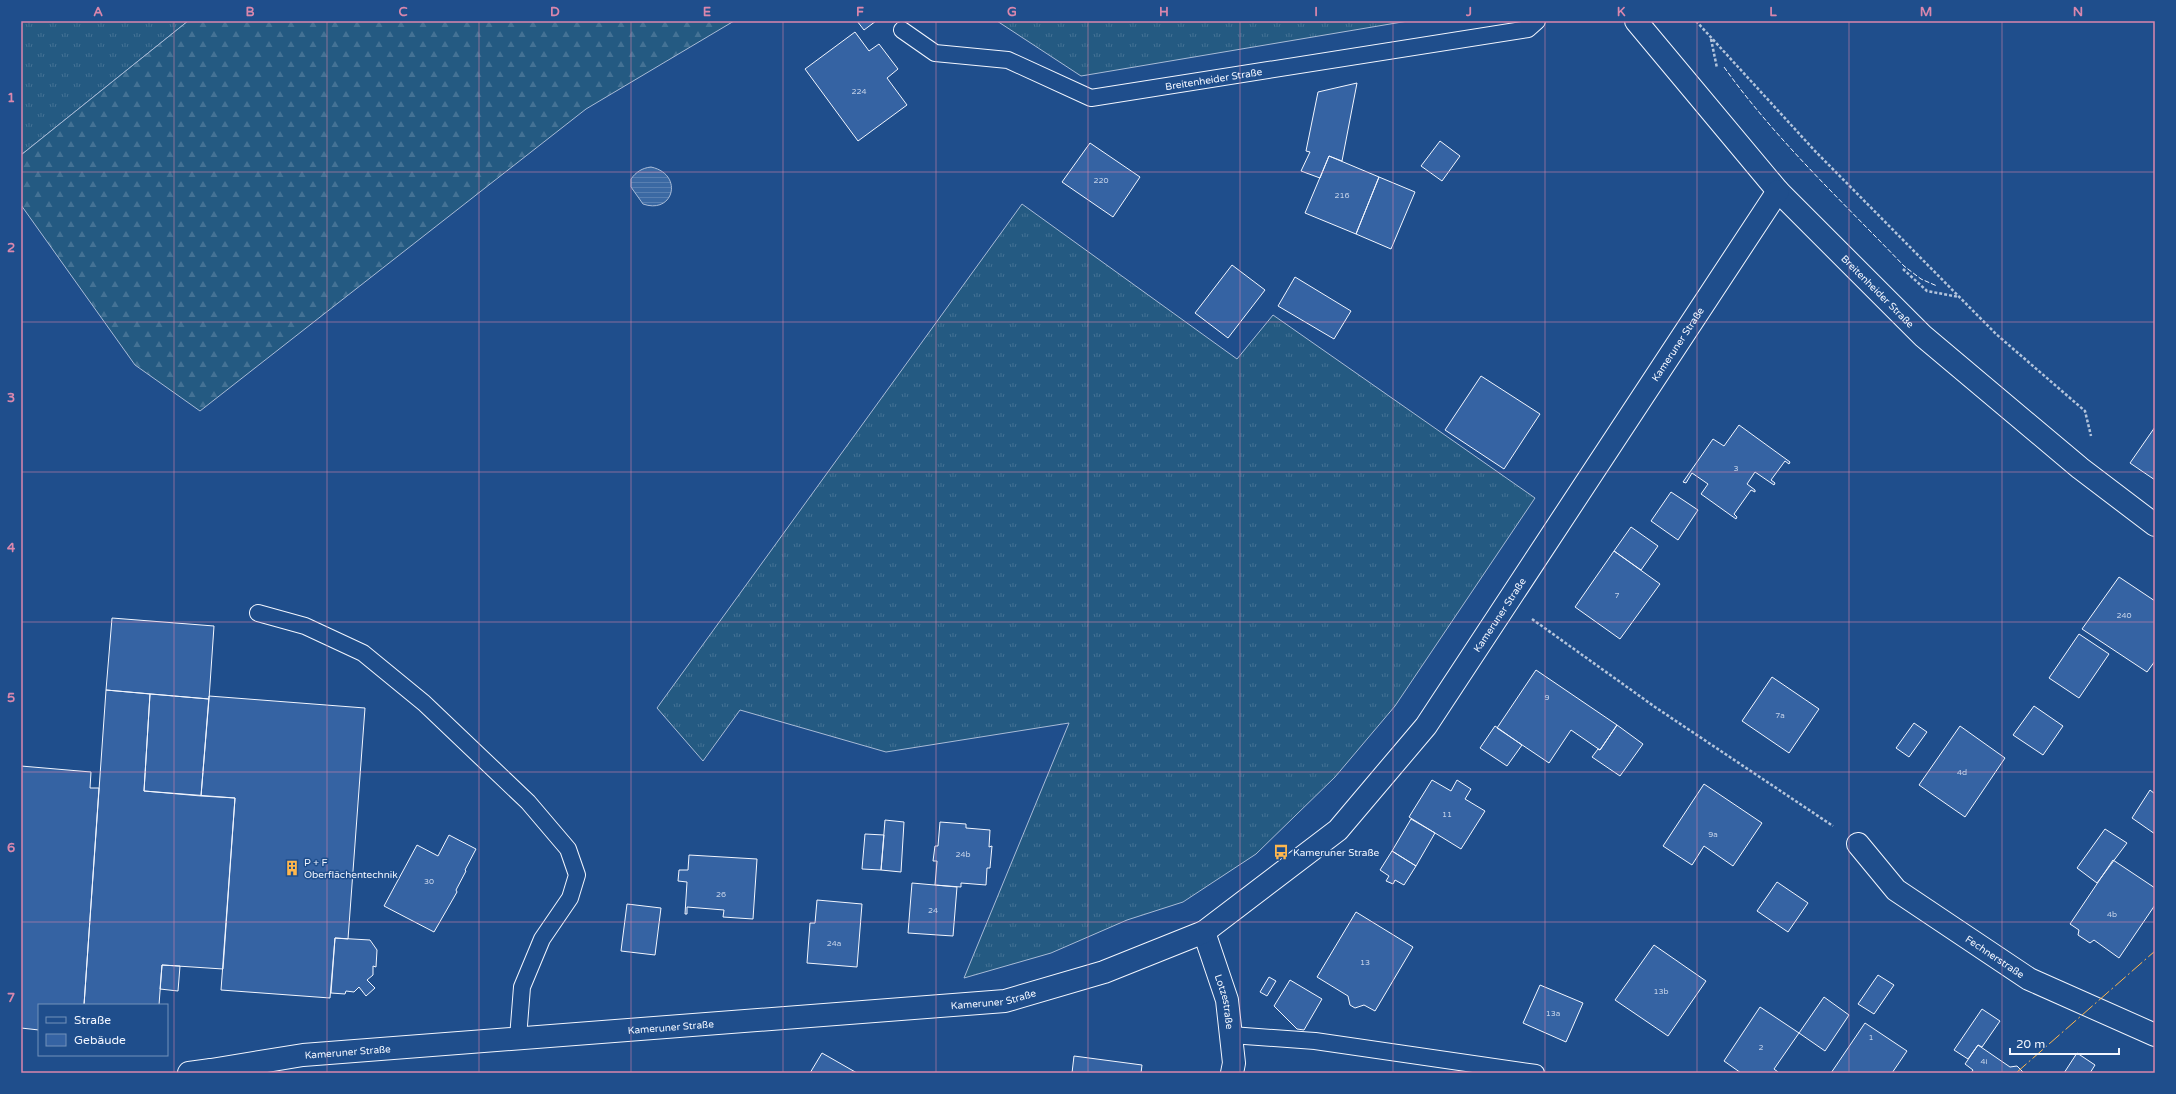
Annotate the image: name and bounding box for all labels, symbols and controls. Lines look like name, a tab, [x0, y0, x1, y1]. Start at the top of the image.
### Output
text: A	[93, 4, 103, 20]
text: B	[245, 4, 255, 20]
text: C	[398, 4, 408, 20]
text: D	[550, 4, 560, 20]
text: E	[703, 4, 711, 20]
text: F	[856, 4, 864, 20]
text: G	[1007, 4, 1017, 20]
text: H	[1159, 4, 1169, 20]
text: I	[1314, 4, 1318, 20]
text: J	[1465, 4, 1472, 20]
text: K	[1617, 4, 1626, 20]
text: L	[1769, 4, 1777, 20]
text: M	[1920, 4, 1932, 20]
text: N	[2073, 4, 2083, 20]
street label: Breitenheider Straße	[1164, 66, 1263, 93]
house number: 224	[851, 87, 867, 96]
text: 1	[7, 90, 15, 106]
house number: 220	[1093, 176, 1109, 185]
house number: 216	[1334, 191, 1350, 200]
text: 2	[7, 240, 15, 256]
street label: Breitenheider Straße	[1838, 253, 1916, 331]
street label: Kameruner Straße	[1649, 305, 1707, 384]
text: 3	[7, 390, 15, 406]
house number: 3	[1733, 464, 1739, 473]
text: 4	[7, 540, 16, 556]
street label: Kameruner Straße	[1471, 576, 1529, 655]
house number: 7	[1614, 591, 1620, 600]
house number: 240	[2116, 611, 2132, 620]
text: 5	[7, 690, 15, 706]
house number: 9	[1544, 693, 1550, 702]
house number: 7a	[1775, 711, 1785, 720]
house number: 4d	[1957, 768, 1967, 777]
house number: 11	[1442, 810, 1452, 819]
house number: 9a	[1708, 830, 1718, 839]
text: 6	[7, 840, 15, 856]
bus stop icon: Kameruner Straße	[1272, 843, 1290, 861]
place label: Kameruner Straße	[1293, 847, 1380, 859]
house number: 24b	[955, 850, 971, 859]
place label: P + F Oberflächentechnik	[304, 857, 398, 881]
building icon: P + F Oberflächentechnik	[283, 859, 301, 877]
house number: 30	[424, 877, 434, 886]
house number: 26	[716, 890, 726, 899]
house number: 24	[928, 906, 938, 915]
house number: 4b	[2107, 910, 2117, 919]
street label: Fechnerstraße	[1963, 933, 2027, 981]
house number: 24a	[827, 939, 841, 948]
house number: 13	[1360, 958, 1370, 967]
street label: Lotzestraße	[1212, 973, 1235, 1030]
street label: Kameruner Straße	[950, 987, 1038, 1012]
house number: 13b	[1653, 987, 1669, 996]
text: 7	[7, 990, 15, 1006]
legend	[38, 1004, 168, 1056]
house number: 13a	[1546, 1009, 1560, 1018]
text: Straße	[74, 1013, 111, 1027]
street label: Kameruner Straße	[627, 1018, 715, 1037]
scale bar	[2010, 1030, 2119, 1056]
text: Gebäude	[74, 1033, 126, 1047]
house number: 1	[1868, 1033, 1874, 1042]
text: 20 m	[2016, 1037, 2045, 1051]
street label: Kameruner Straße	[304, 1043, 392, 1062]
house number: 2	[1758, 1043, 1764, 1052]
house number: 4i	[1980, 1057, 1988, 1066]

